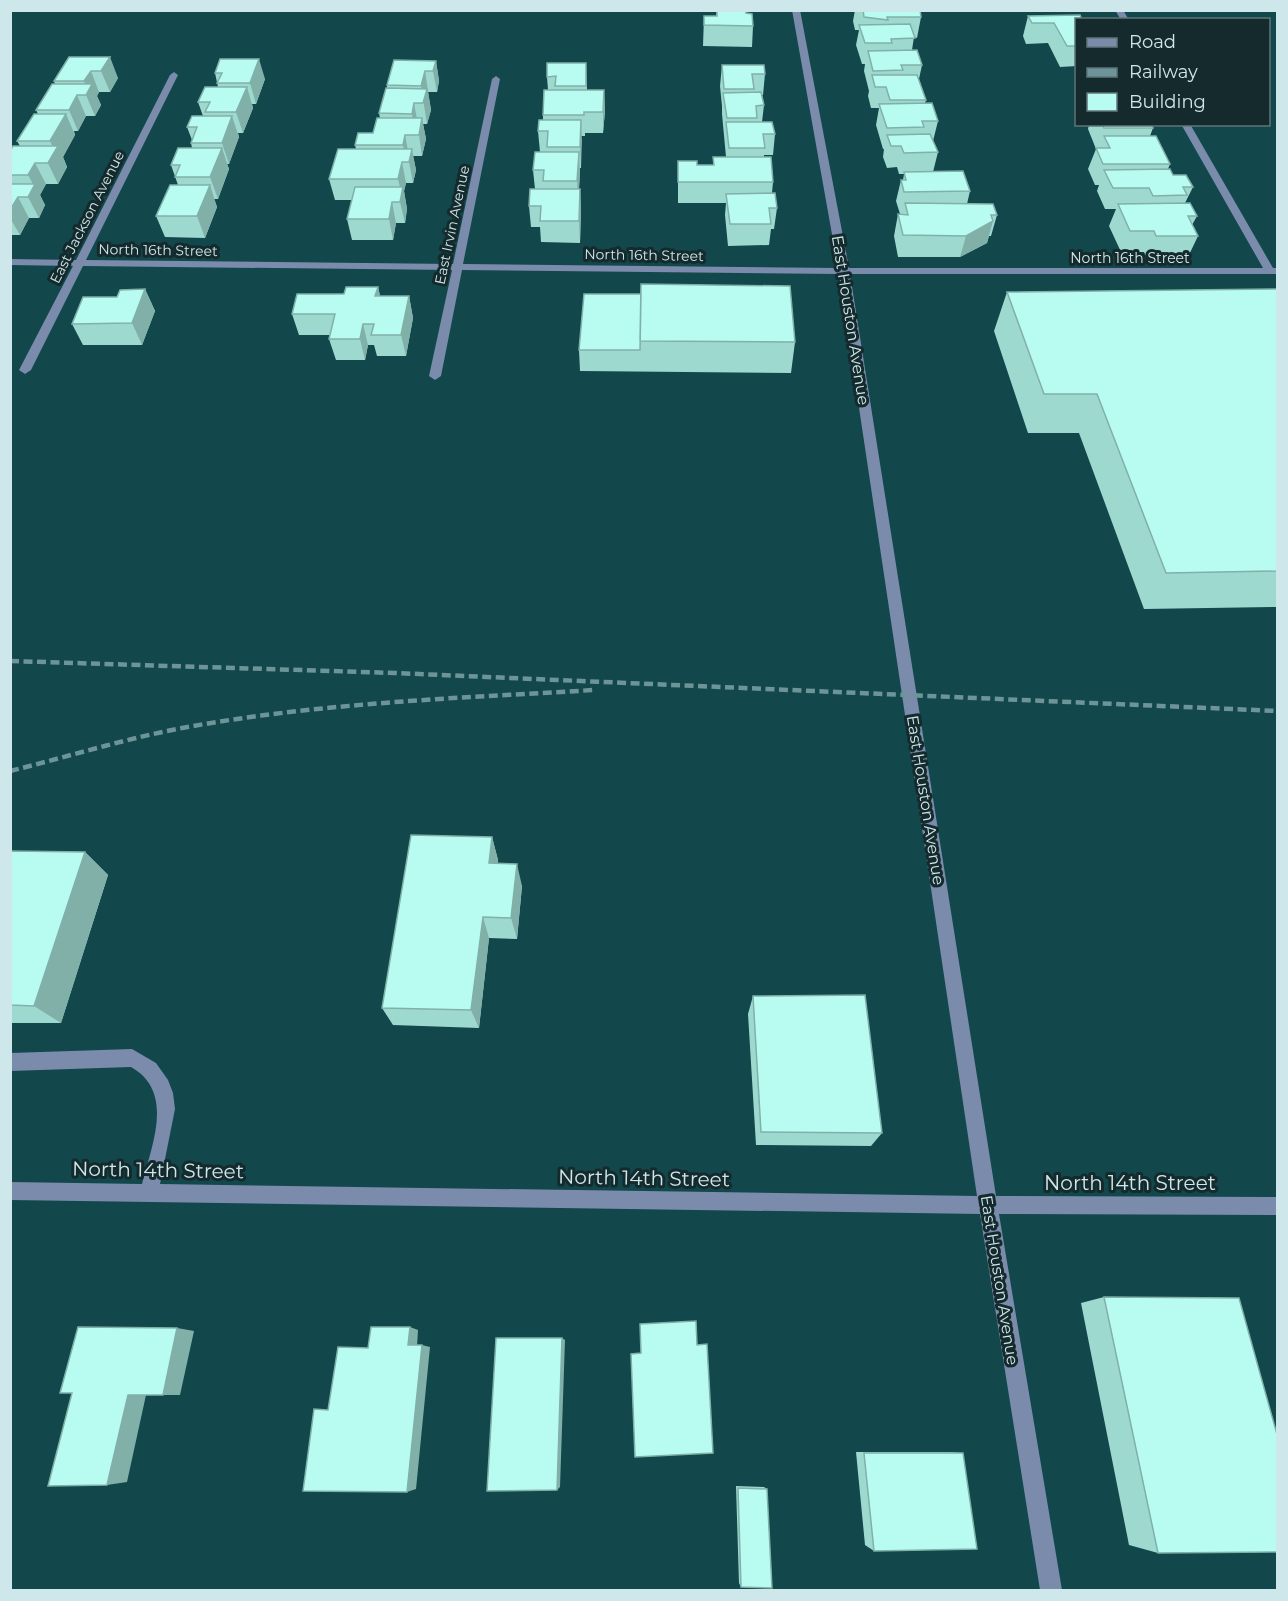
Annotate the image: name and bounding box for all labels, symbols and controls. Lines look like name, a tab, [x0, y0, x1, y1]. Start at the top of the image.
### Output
legend	[1075, 18, 1270, 126]
text: Road	[1129, 31, 1176, 53]
text: Railway	[1129, 61, 1198, 83]
text: Building	[1129, 91, 1206, 113]
street label: East Jackson Avenue	[46, 148, 128, 286]
street label: East Irvin Avenue	[431, 164, 473, 286]
street label: East Houston Avenue	[828, 234, 873, 406]
street label: North 16th Street	[98, 240, 218, 260]
street label: North 16th Street	[584, 245, 704, 265]
street label: North 16th Street	[1070, 249, 1190, 267]
street label: East Houston Avenue	[903, 714, 948, 886]
street label: North 14th Street	[72, 1157, 244, 1183]
street label: North 14th Street	[558, 1165, 730, 1191]
street label: North 14th Street	[1044, 1171, 1216, 1195]
street label: East Houston Avenue	[977, 1194, 1022, 1366]

